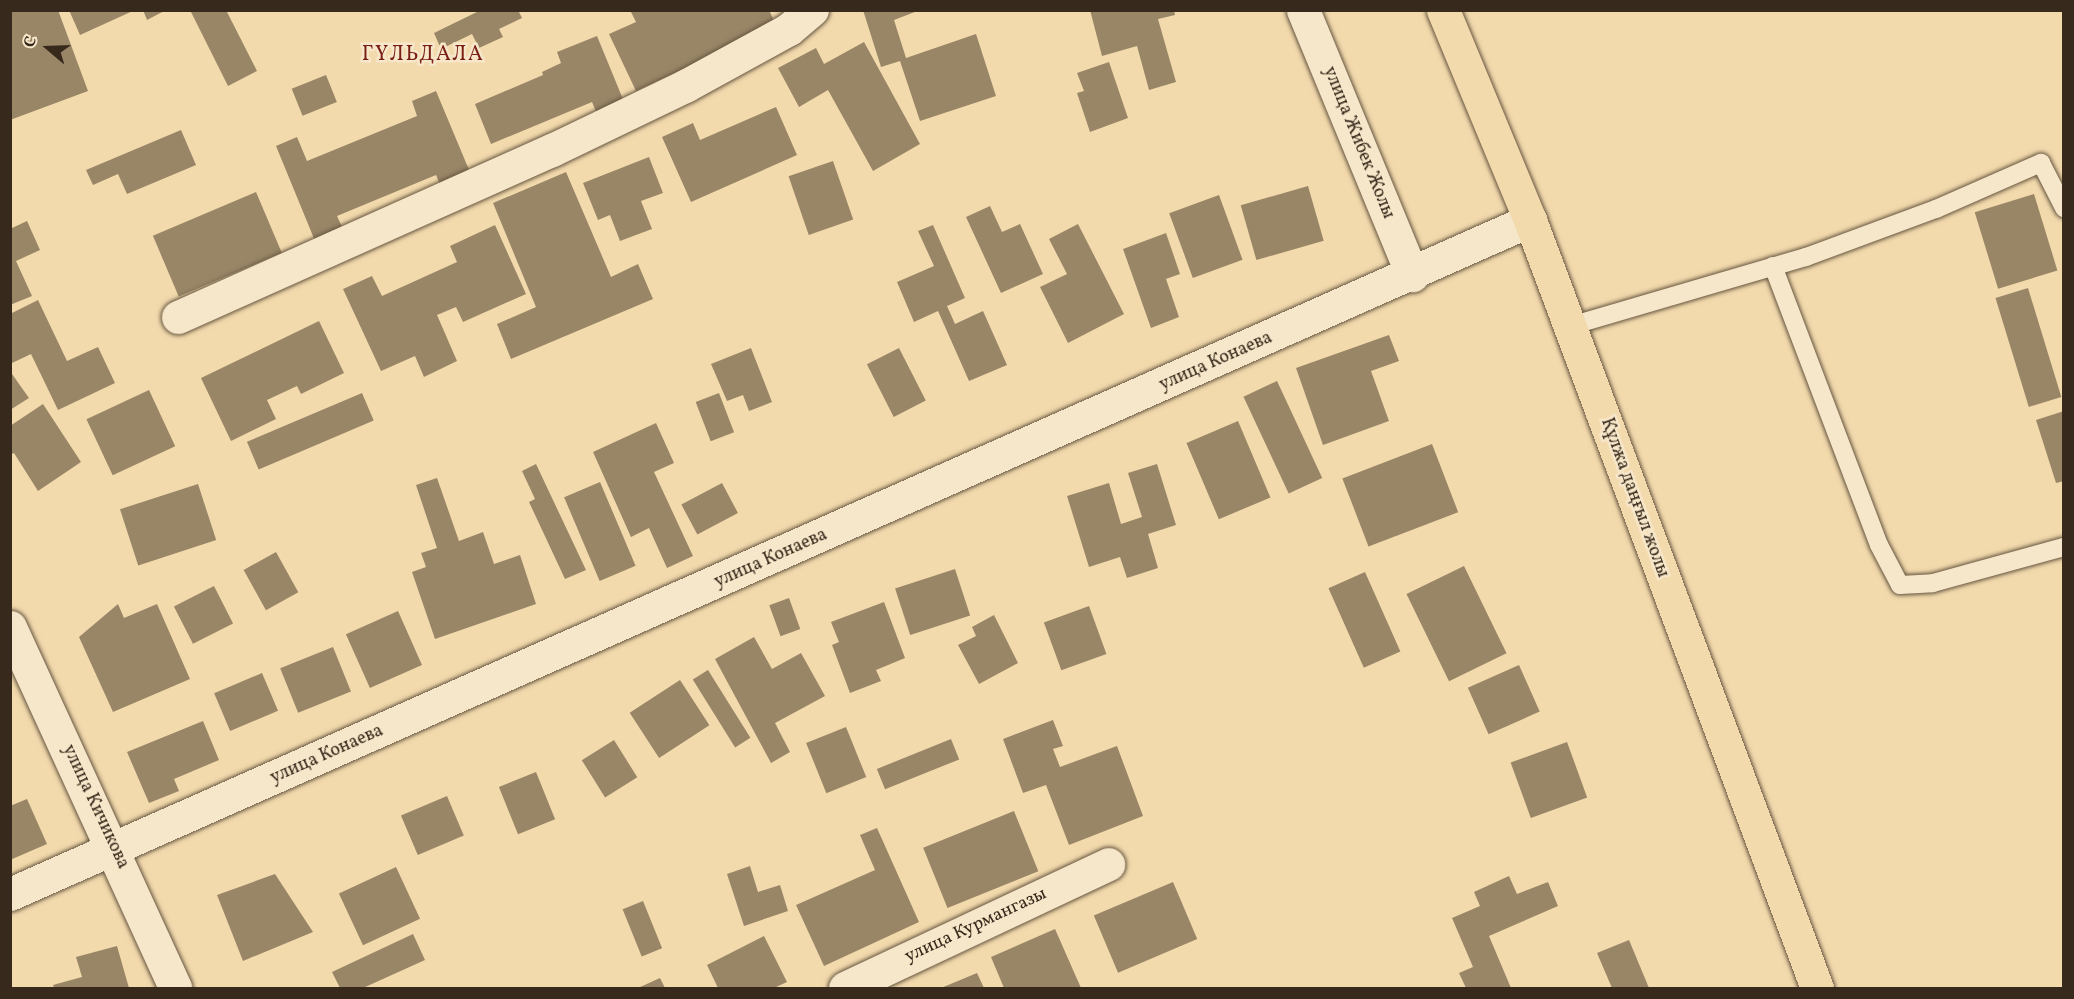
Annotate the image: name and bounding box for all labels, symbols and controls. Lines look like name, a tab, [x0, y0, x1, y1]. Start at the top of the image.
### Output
north arrow	[18, 18, 78, 78]
text: С	[19, 34, 43, 51]
district label: ГҮЛЬДАЛА	[362, 42, 484, 68]
street label: улица Жибек Жолы	[1318, 64, 1398, 222]
street label: улица Конаева	[1156, 327, 1276, 397]
street label: Құлжа даңғыл жолы	[1595, 415, 1673, 581]
street label: улица Конаева	[711, 524, 831, 594]
street label: улица Конаева	[267, 720, 387, 790]
street label: улица Кичикова	[57, 741, 133, 873]
street label: улица Курмангазы	[902, 884, 1050, 968]

